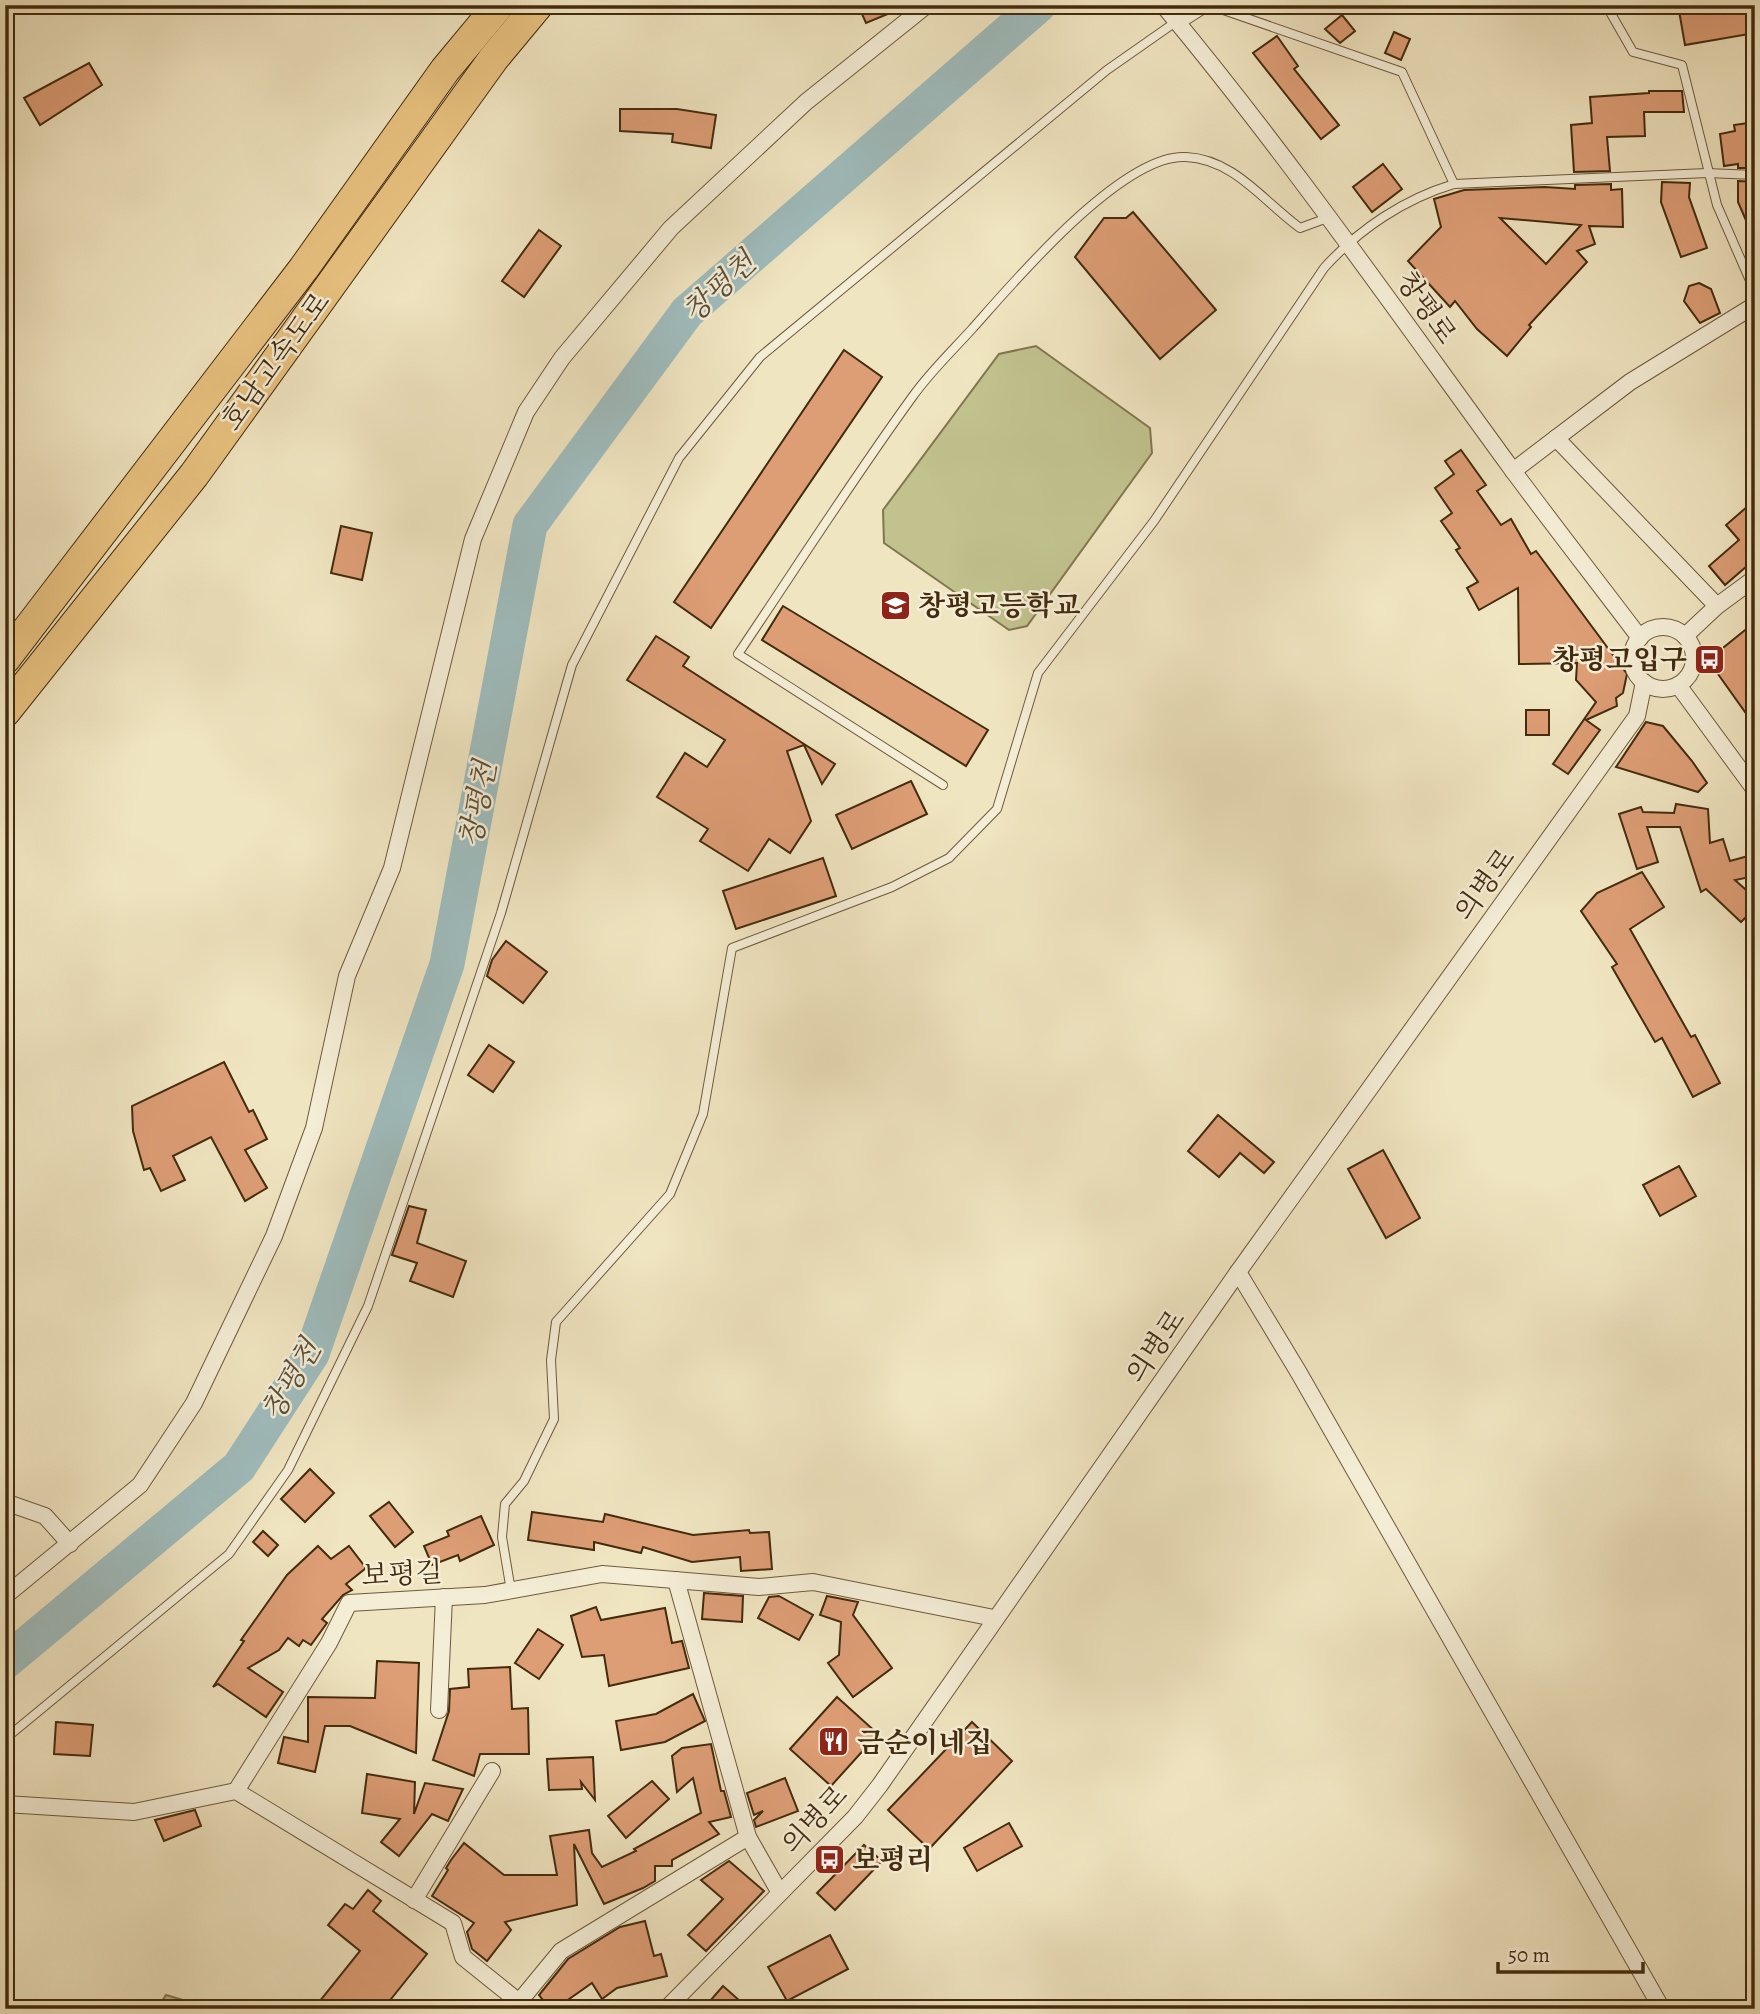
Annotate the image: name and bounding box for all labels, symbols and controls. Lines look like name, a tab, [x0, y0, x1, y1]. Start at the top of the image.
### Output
water label: 창평천	[674, 241, 766, 331]
street label: 창평로	[1387, 263, 1465, 352]
street label: 호남고속도로	[213, 285, 339, 438]
place label: 창평고등학교	[918, 587, 1080, 625]
school or university icon: 창평고등학교	[878, 588, 912, 622]
place label: 창평고입구	[1552, 641, 1687, 679]
bus stop icon: 창평고입구	[1693, 642, 1727, 676]
water label: 창평천	[450, 756, 506, 850]
street label: 의병로	[1446, 841, 1524, 929]
street label: 의병로	[1117, 1302, 1194, 1391]
water label: 창평천	[252, 1331, 331, 1428]
street label: 보평길	[361, 1553, 444, 1595]
place label: 금순이네집	[857, 1724, 992, 1762]
restaurant icon: 금순이네집	[817, 1725, 851, 1759]
street label: 의병로	[773, 1777, 856, 1862]
place label: 보평리	[852, 1841, 933, 1879]
bus stop icon: 보평리	[812, 1842, 846, 1876]
scale bar	[1498, 1930, 1643, 1974]
text: 50 m	[1508, 1941, 1550, 1969]

